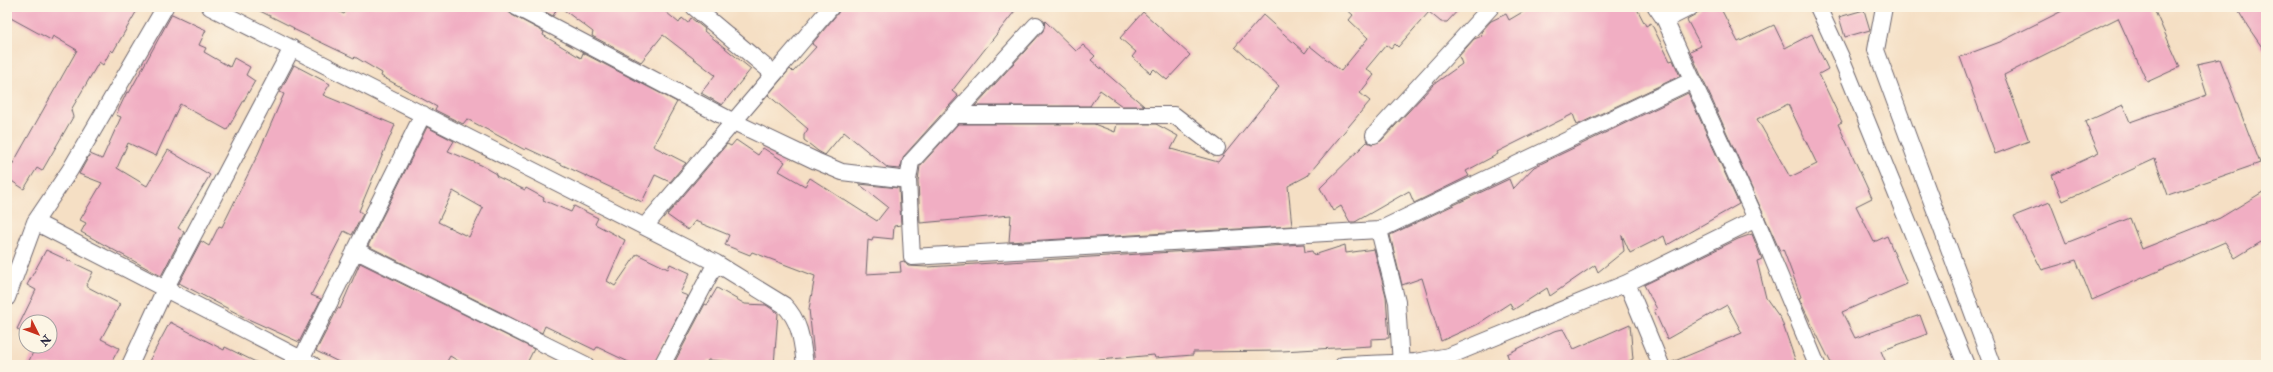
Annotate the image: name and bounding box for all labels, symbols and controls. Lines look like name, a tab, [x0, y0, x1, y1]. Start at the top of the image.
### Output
north arrow	[18, 314, 58, 354]
text: N	[36, 332, 54, 349]

